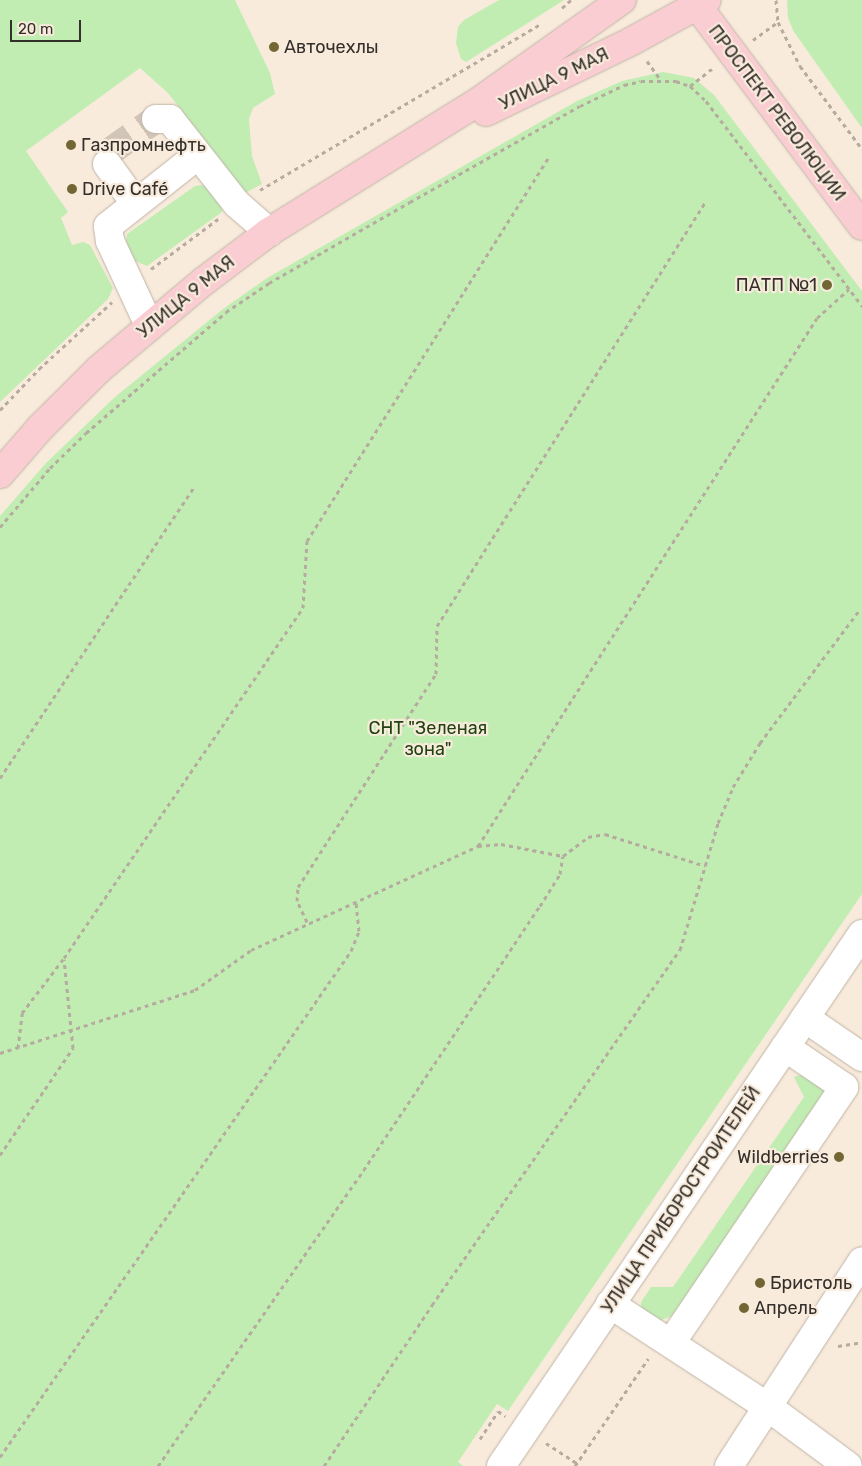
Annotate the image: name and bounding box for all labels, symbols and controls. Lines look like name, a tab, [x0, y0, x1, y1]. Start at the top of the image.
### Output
scale bar	[12, 10, 84, 42]
text: 20 m	[18, 20, 53, 38]
street label: ПРОСПЕКТ РЕВОЛЮЦИИ	[704, 21, 850, 205]
place label: Авточехлы	[284, 36, 379, 58]
marker: Авточехлы	[268, 41, 280, 53]
street label: УЛИЦА 9 МАЯ	[496, 43, 612, 115]
place label: Газпромнефть	[81, 134, 206, 156]
marker: Газпромнефть	[65, 139, 77, 151]
place label: Drive Café	[82, 178, 168, 200]
marker: Drive Café	[66, 183, 78, 195]
street label: УЛИЦА 9 МАЯ	[133, 251, 239, 343]
place label: ПАТП №1	[736, 274, 817, 296]
marker: ПАТП №1	[821, 279, 833, 291]
park label: СНТ "Зеленая зона"	[369, 718, 487, 761]
street label: УЛИЦА ПРИБОРОСТРОИТЕЛЕЙ	[597, 1083, 765, 1317]
place label: Wildberries	[737, 1146, 829, 1168]
marker: Wildberries	[833, 1151, 845, 1163]
place label: Бристоль	[770, 1272, 852, 1294]
marker: Бристоль	[754, 1277, 766, 1289]
place label: Апрель	[754, 1297, 817, 1319]
marker: Апрель	[738, 1302, 750, 1314]

